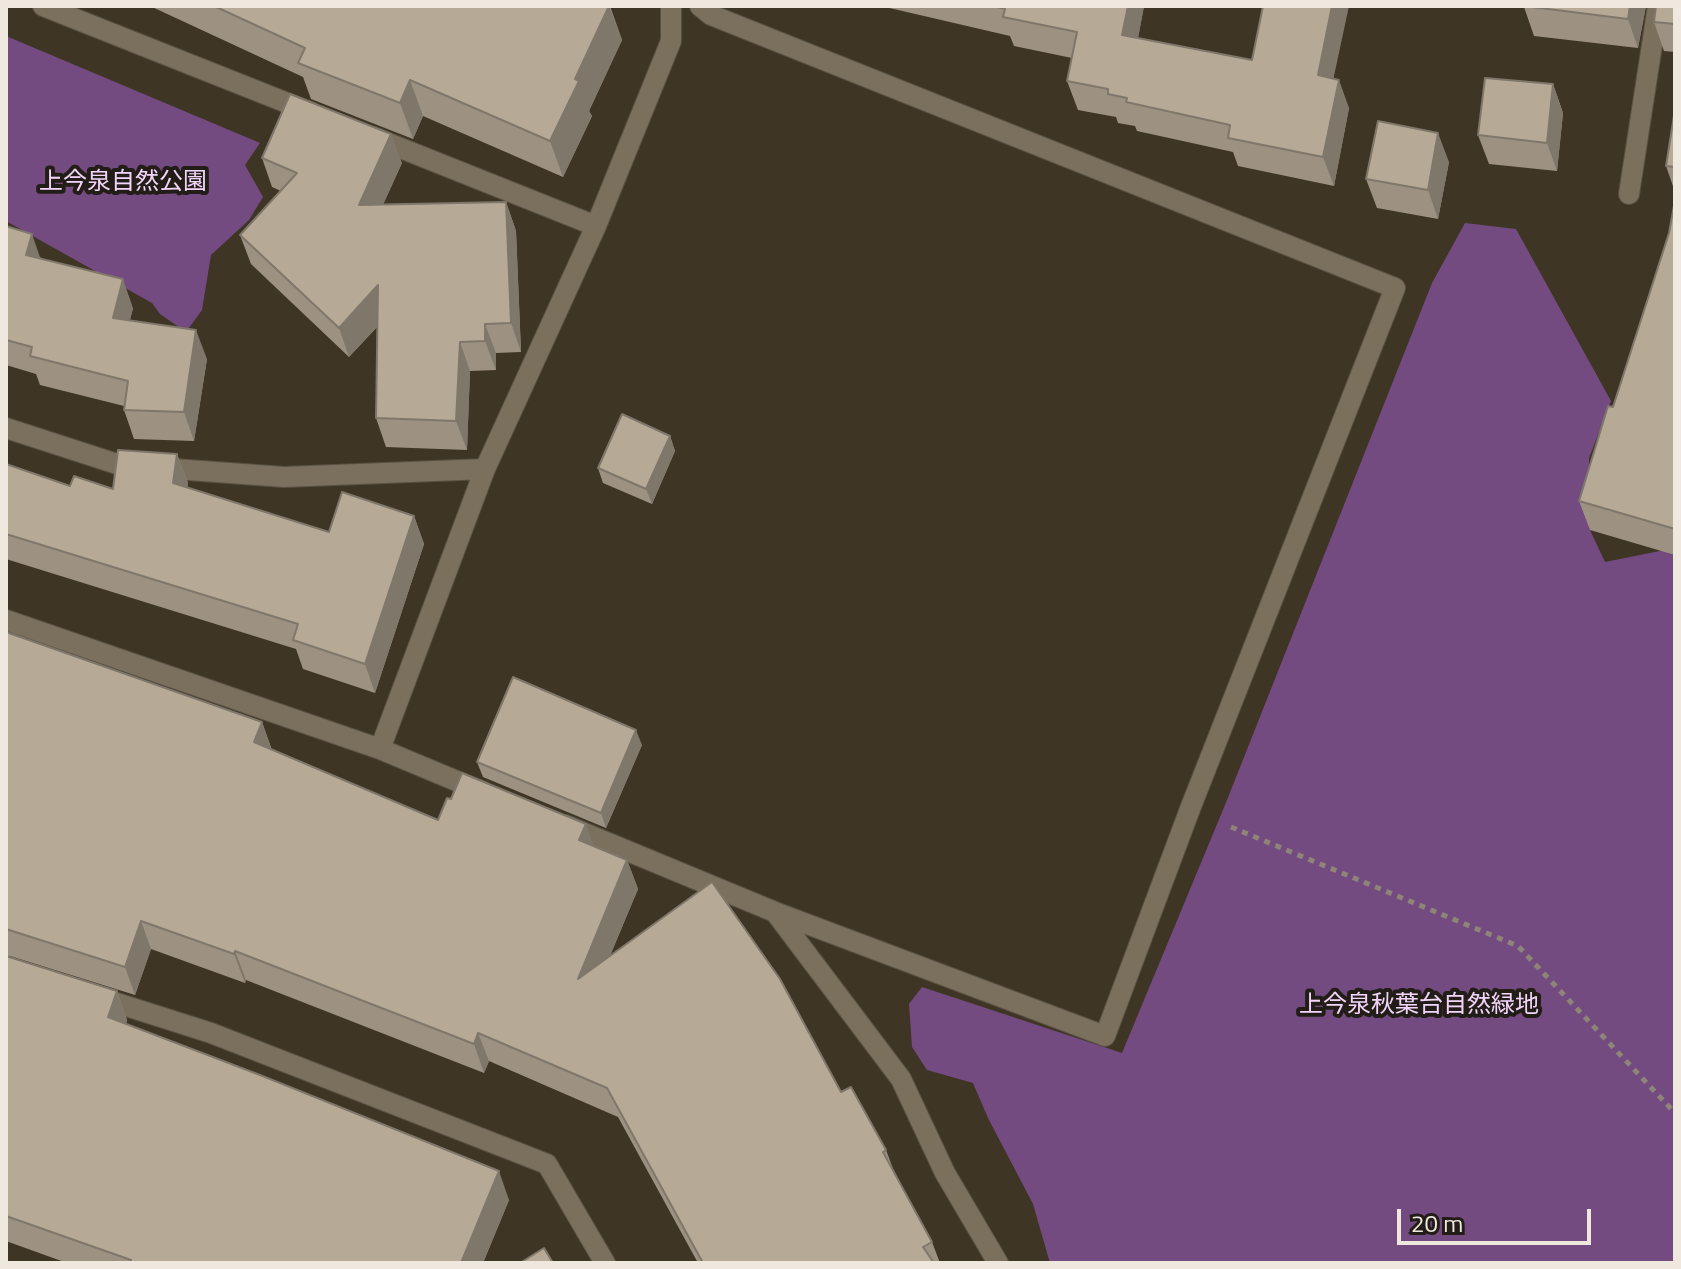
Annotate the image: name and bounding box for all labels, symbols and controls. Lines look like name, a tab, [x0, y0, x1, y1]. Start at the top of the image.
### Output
park label: 上今泉自然公園	[39, 169, 207, 197]
park label: 上今泉秋葉台自然緑地	[1299, 992, 1539, 1020]
scale bar	[1401, 1193, 1595, 1243]
text: 20 m	[1411, 1205, 1463, 1241]

